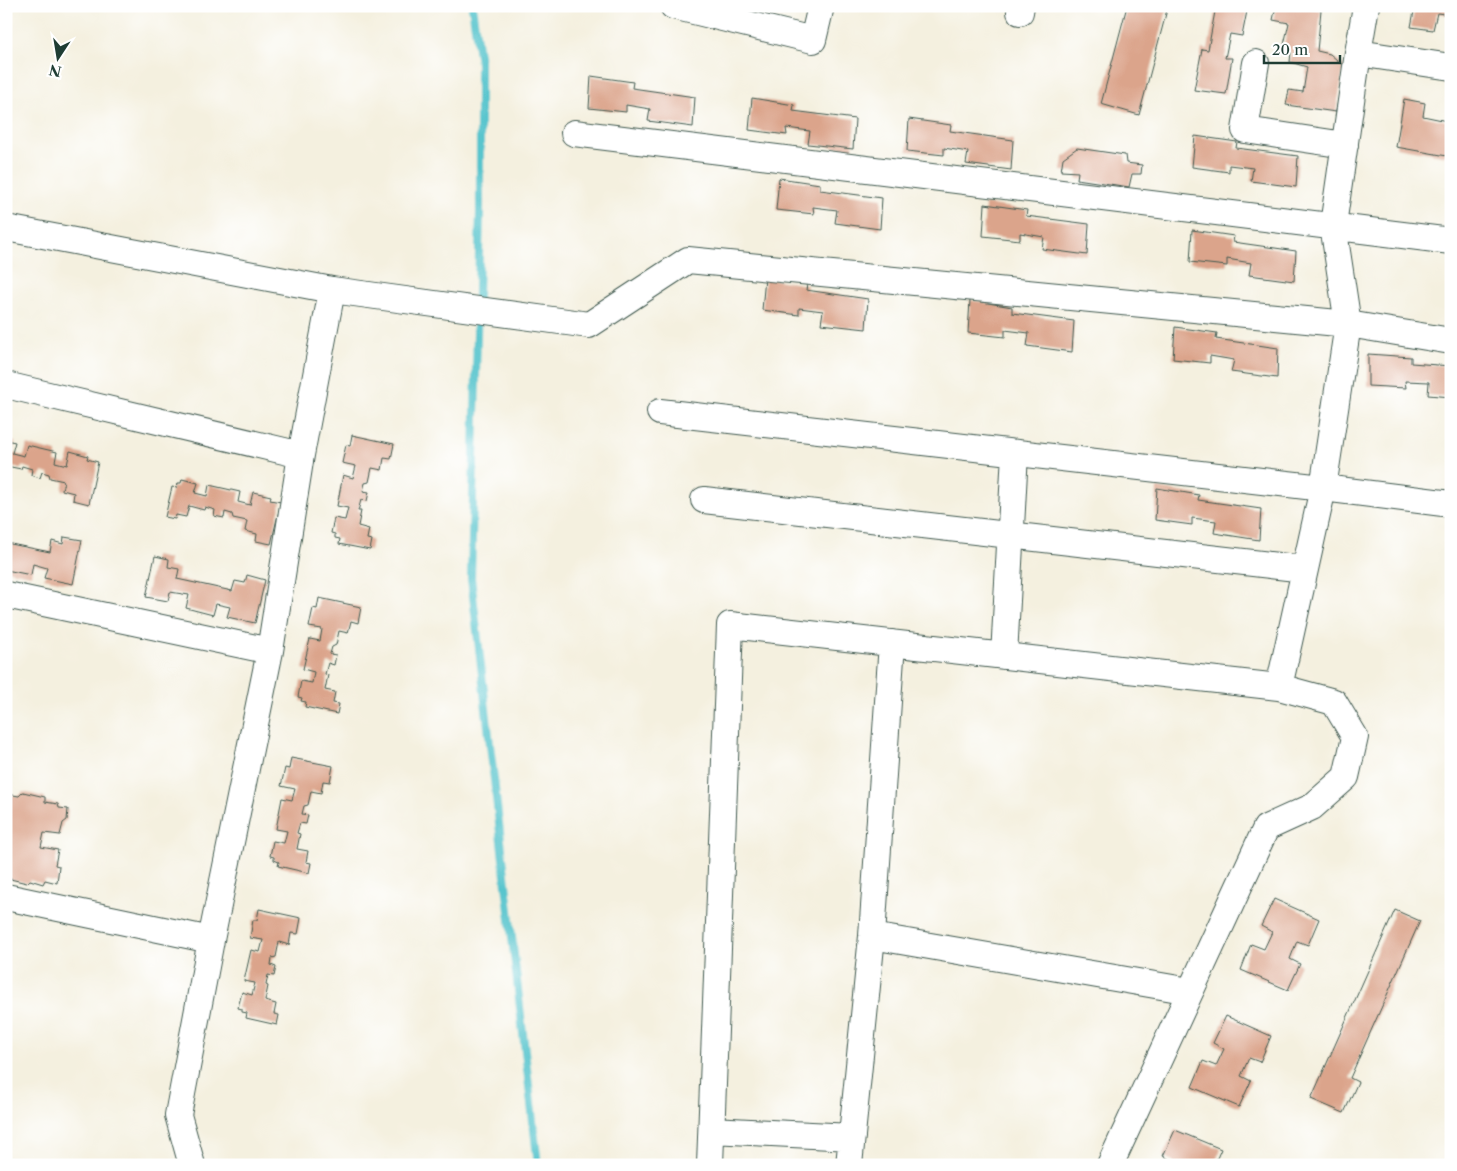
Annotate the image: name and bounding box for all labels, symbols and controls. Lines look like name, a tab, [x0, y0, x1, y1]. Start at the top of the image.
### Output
north arrow	[32, 32, 82, 82]
scale bar	[1264, 32, 1341, 64]
text: 20 m	[1272, 40, 1308, 59]
text: N	[47, 61, 63, 81]

